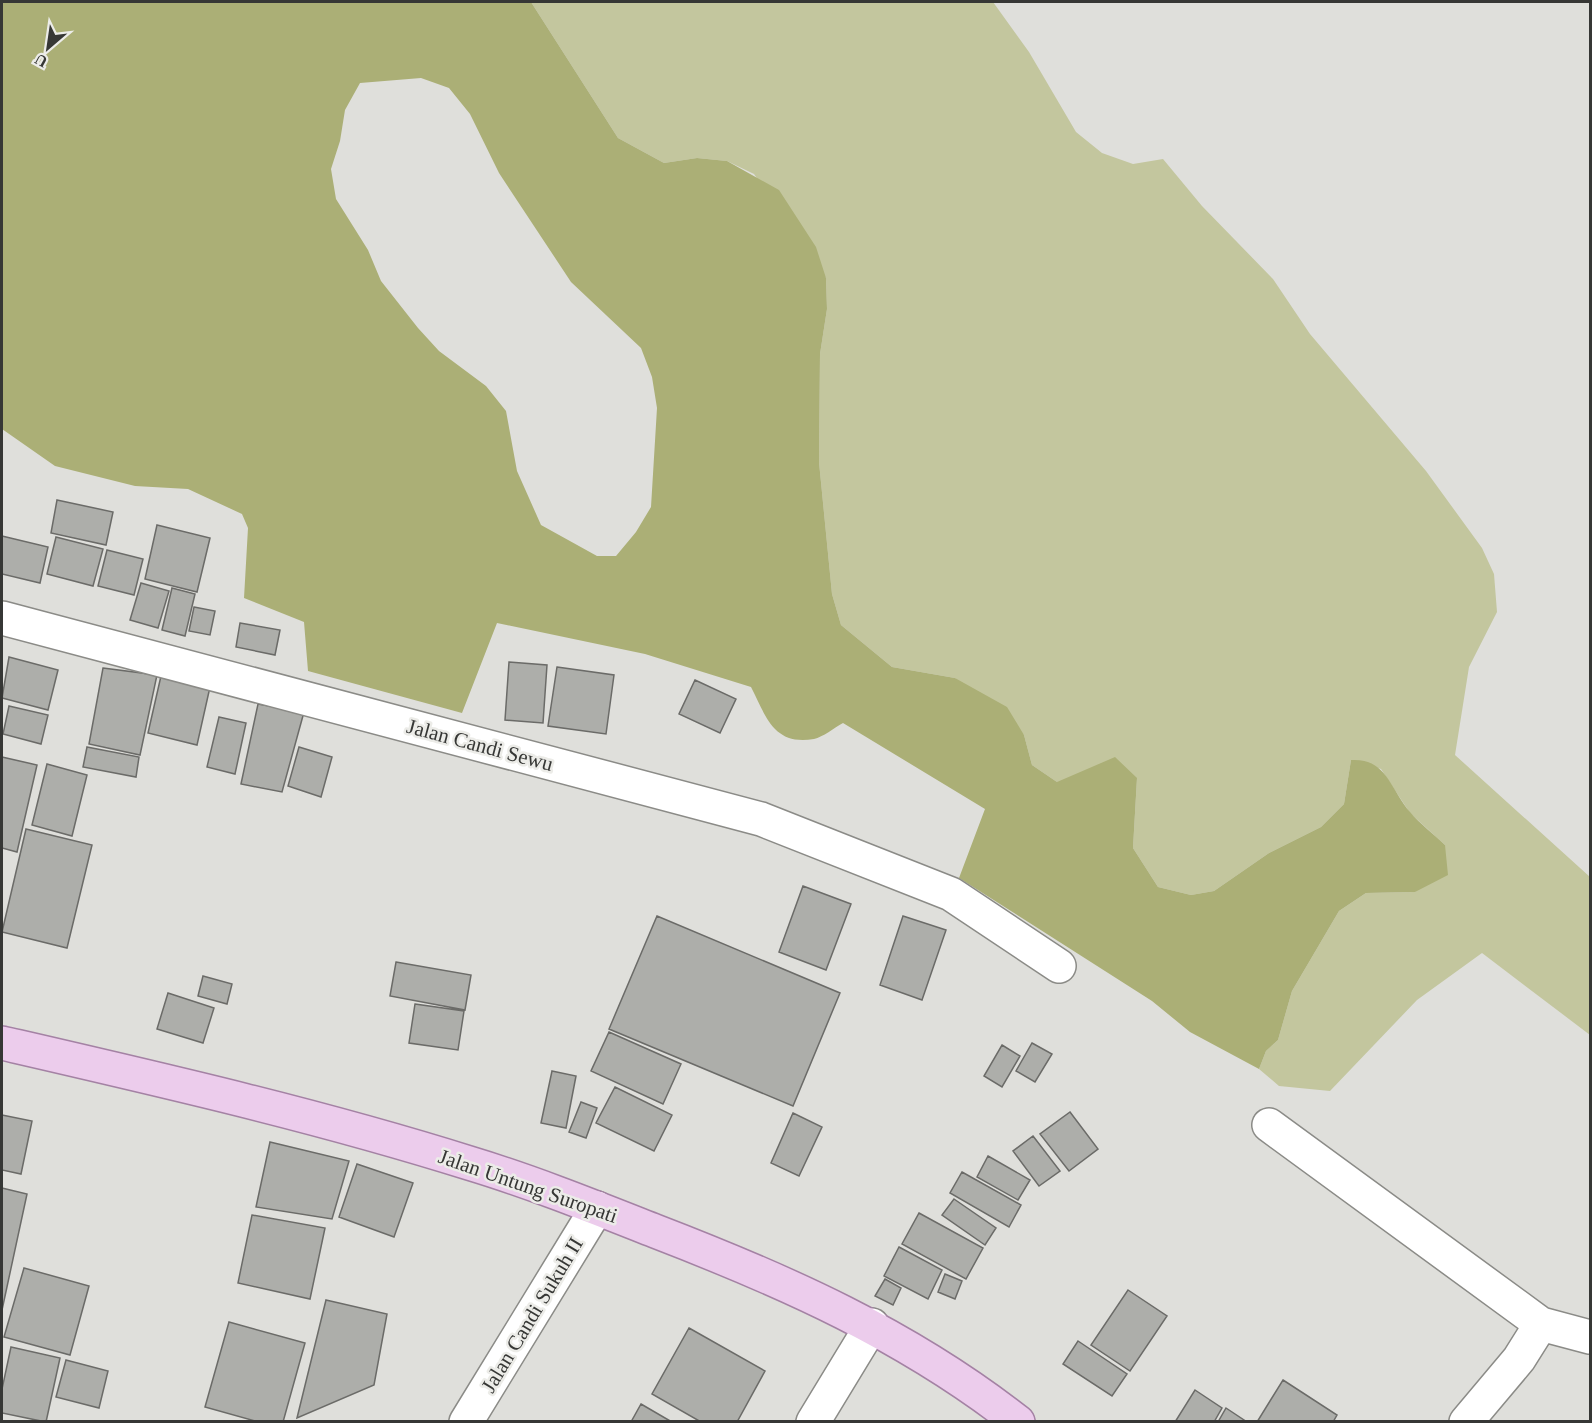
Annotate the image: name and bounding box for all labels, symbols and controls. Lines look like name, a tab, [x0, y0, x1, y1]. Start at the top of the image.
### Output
north arrow	[18, 18, 78, 78]
text: U	[31, 50, 50, 71]
street label: Jalan Candi Sewu	[404, 714, 556, 776]
street label: Jalan Untung Suropati	[435, 1144, 621, 1228]
street label: Jalan Candi Sukuh II	[476, 1233, 588, 1397]

